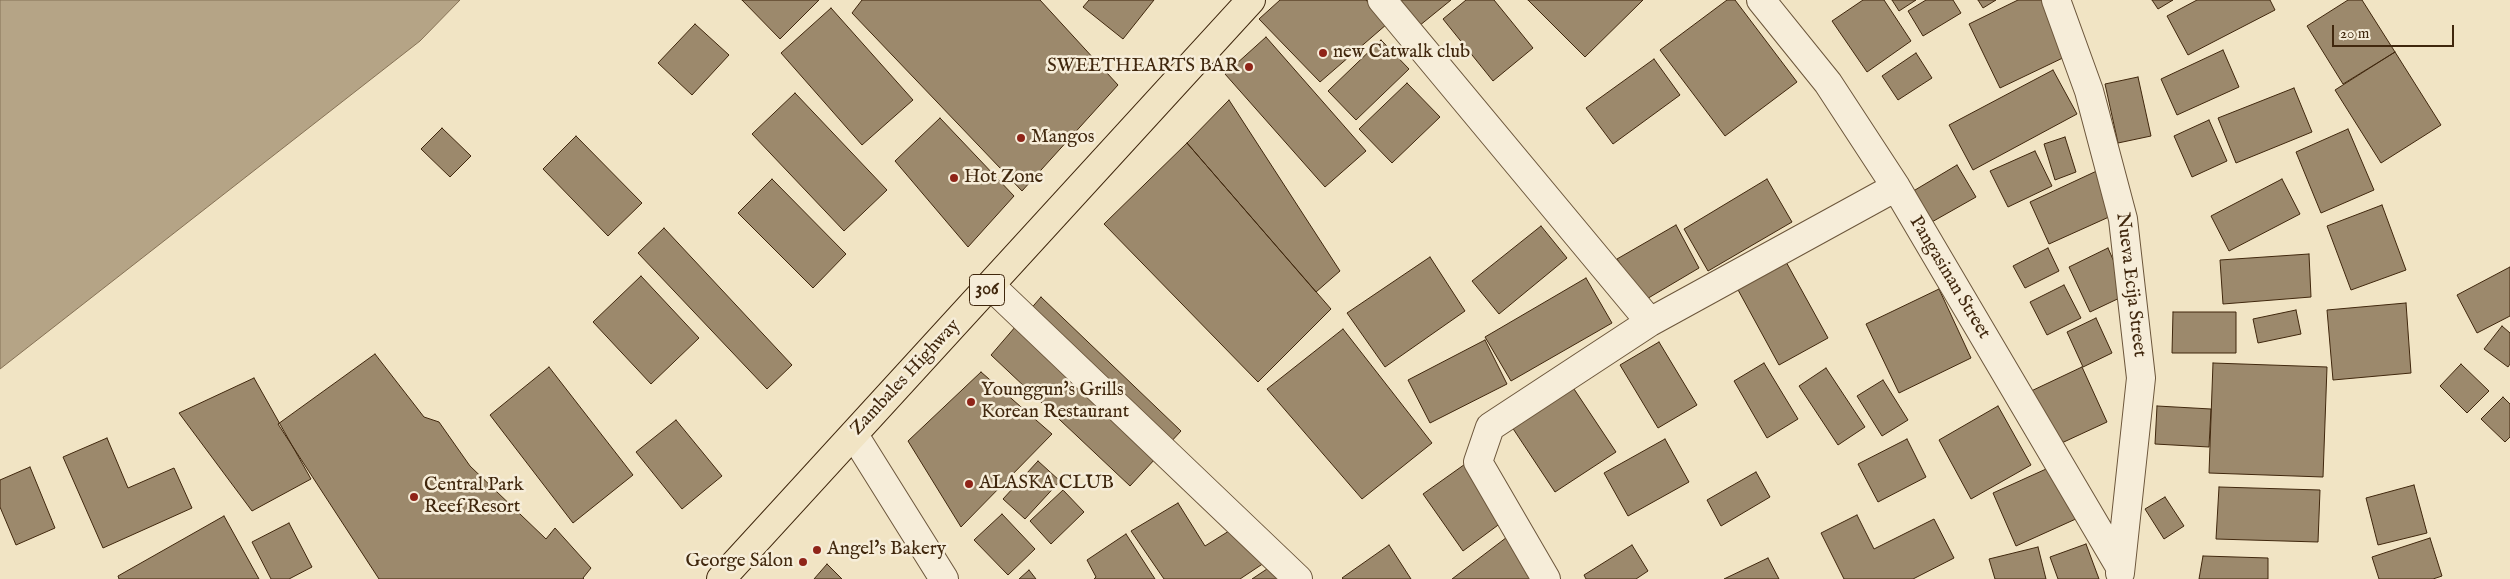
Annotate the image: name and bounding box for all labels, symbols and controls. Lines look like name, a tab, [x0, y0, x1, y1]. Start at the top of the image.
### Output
scale bar	[2335, 15, 2458, 47]
text: 20 m	[2340, 24, 2369, 43]
place label: new Catwalk club	[1333, 42, 1470, 64]
marker: new Catwalk club	[1317, 47, 1329, 59]
place label: SWEETHEARTS BAR	[1047, 56, 1239, 78]
marker: SWEETHEARTS BAR	[1243, 61, 1255, 73]
place label: Mangos	[1031, 127, 1094, 149]
marker: Mangos	[1015, 132, 1027, 144]
place label: Hot Zone	[964, 167, 1043, 189]
marker: Hot Zone	[948, 172, 960, 184]
street label: Nueva Ecija Street	[2110, 211, 2150, 359]
street label: Pangasinan Street	[1903, 212, 1995, 344]
road number: 306	[970, 274, 1004, 306]
street label: Zambales Highway	[846, 315, 966, 441]
place label: Younggun's Grills Korean Restaurant	[981, 380, 1129, 424]
marker: Younggun's Grills Korean Restaurant	[965, 396, 977, 408]
place label: ALASKA CLUB	[979, 473, 1114, 495]
place label: Central Park Reef Resort	[424, 475, 524, 519]
marker: ALASKA CLUB	[963, 478, 975, 490]
marker: Central Park Reef Resort	[408, 491, 420, 503]
place label: Angel's Bakery	[827, 539, 946, 561]
marker: Angel's Bakery	[811, 544, 823, 556]
place label: George Salon	[685, 551, 793, 573]
marker: George Salon	[797, 556, 809, 568]

